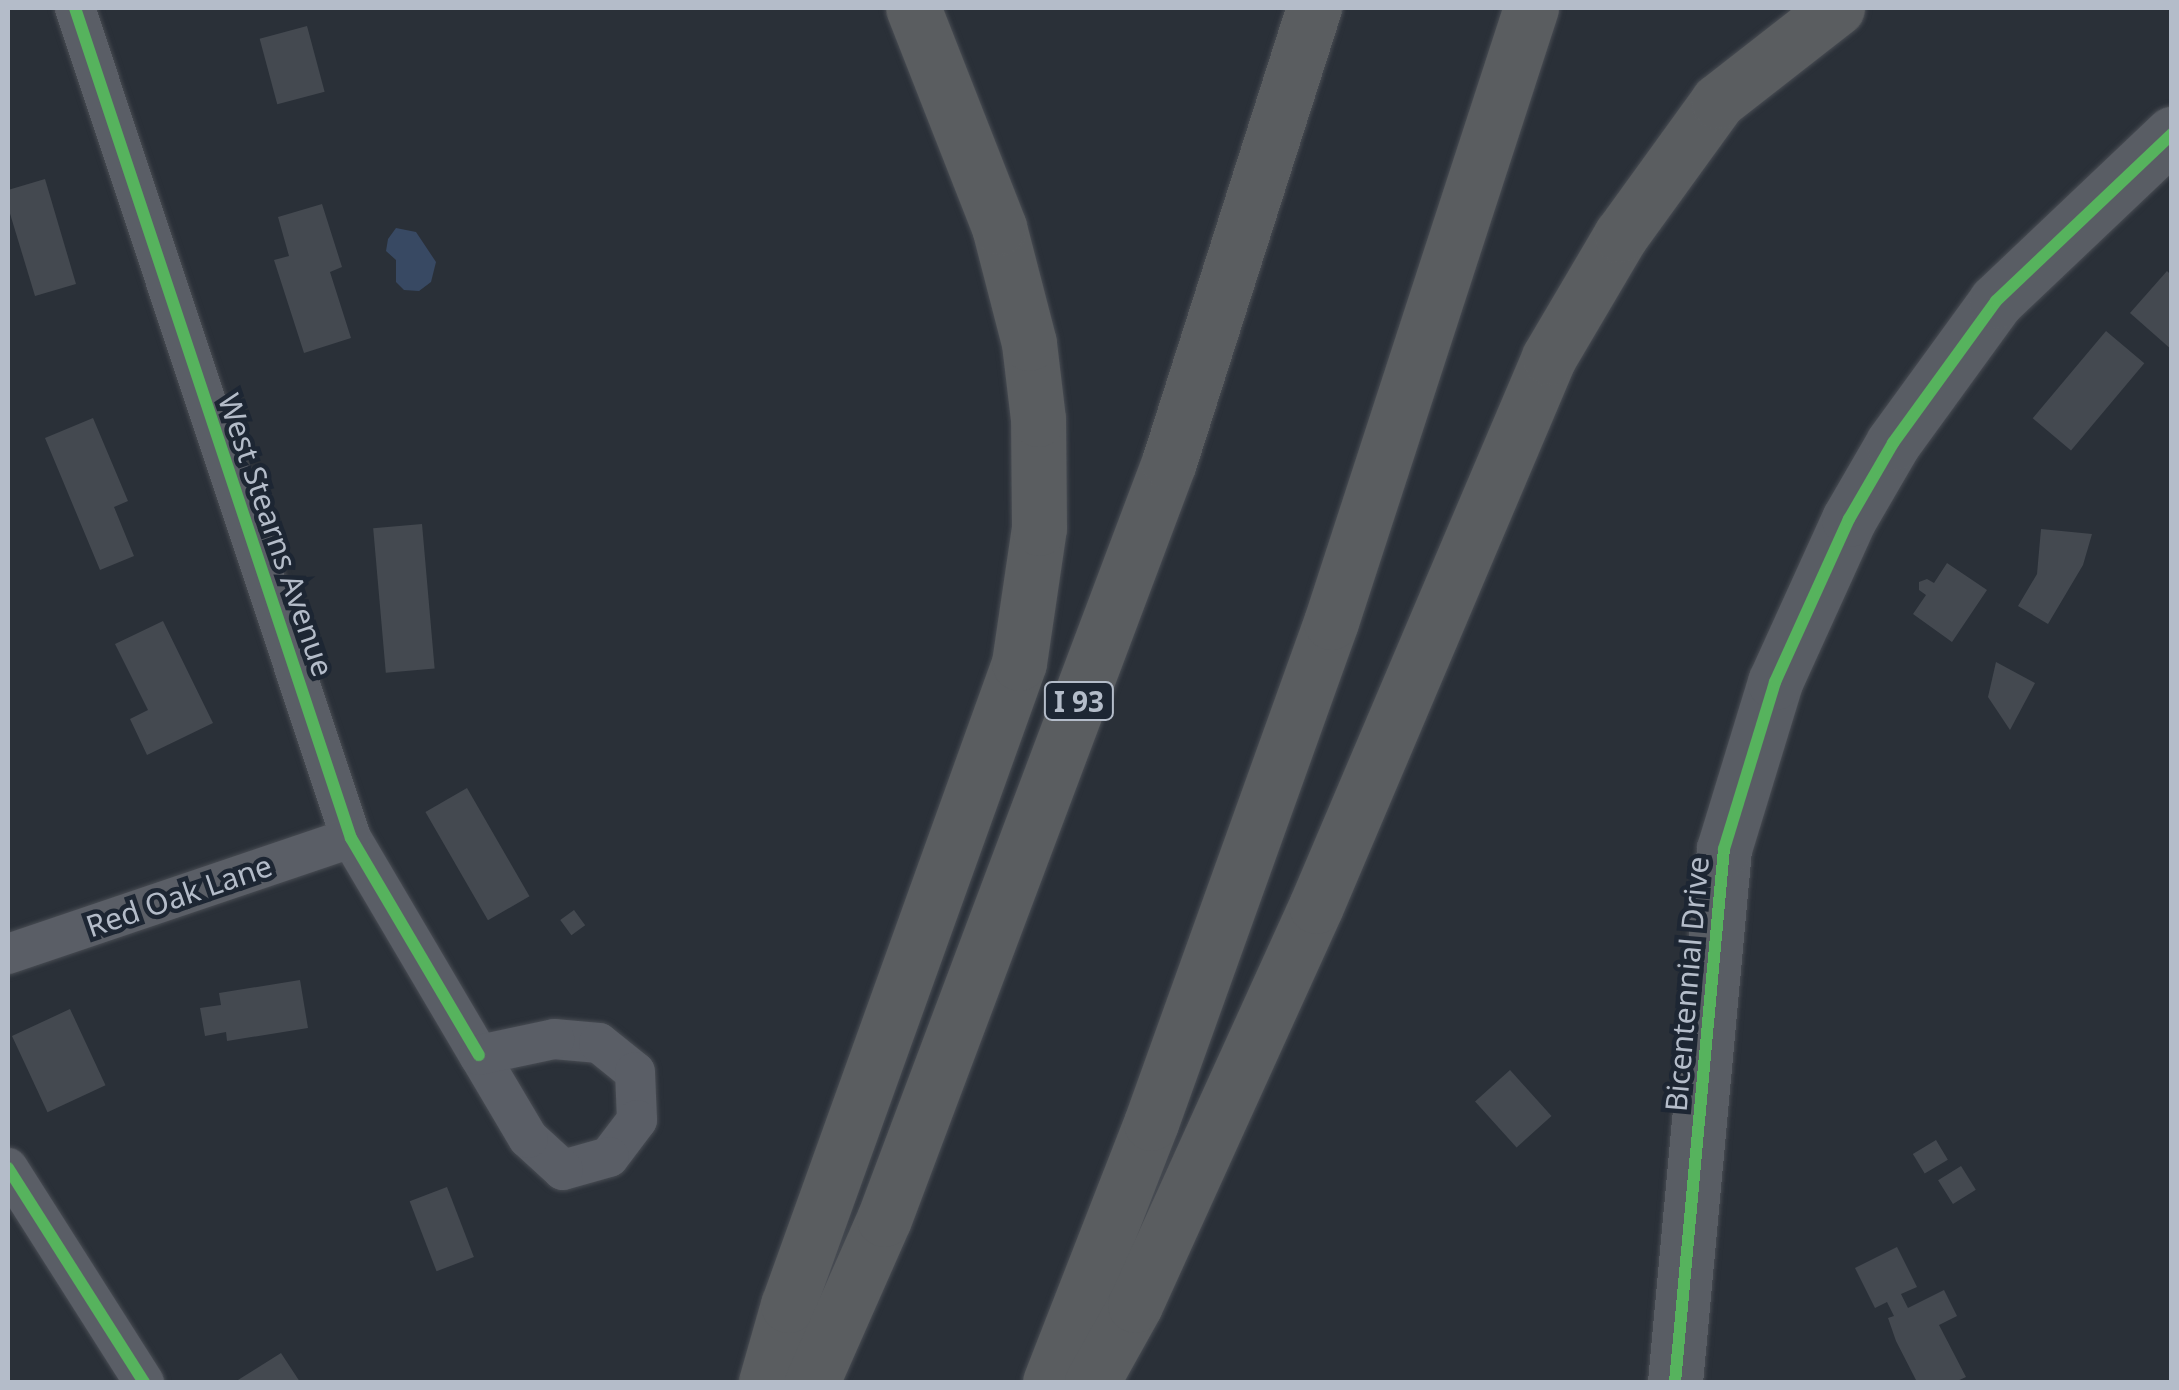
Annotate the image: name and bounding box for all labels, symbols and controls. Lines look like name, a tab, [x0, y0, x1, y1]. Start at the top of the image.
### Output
street label: West Stearns Avenue	[211, 389, 341, 681]
road number: I 93	[1042, 678, 1116, 724]
street label: Red Oak Lane	[81, 847, 277, 945]
street label: Bicentennial Drive	[1658, 855, 1716, 1113]

